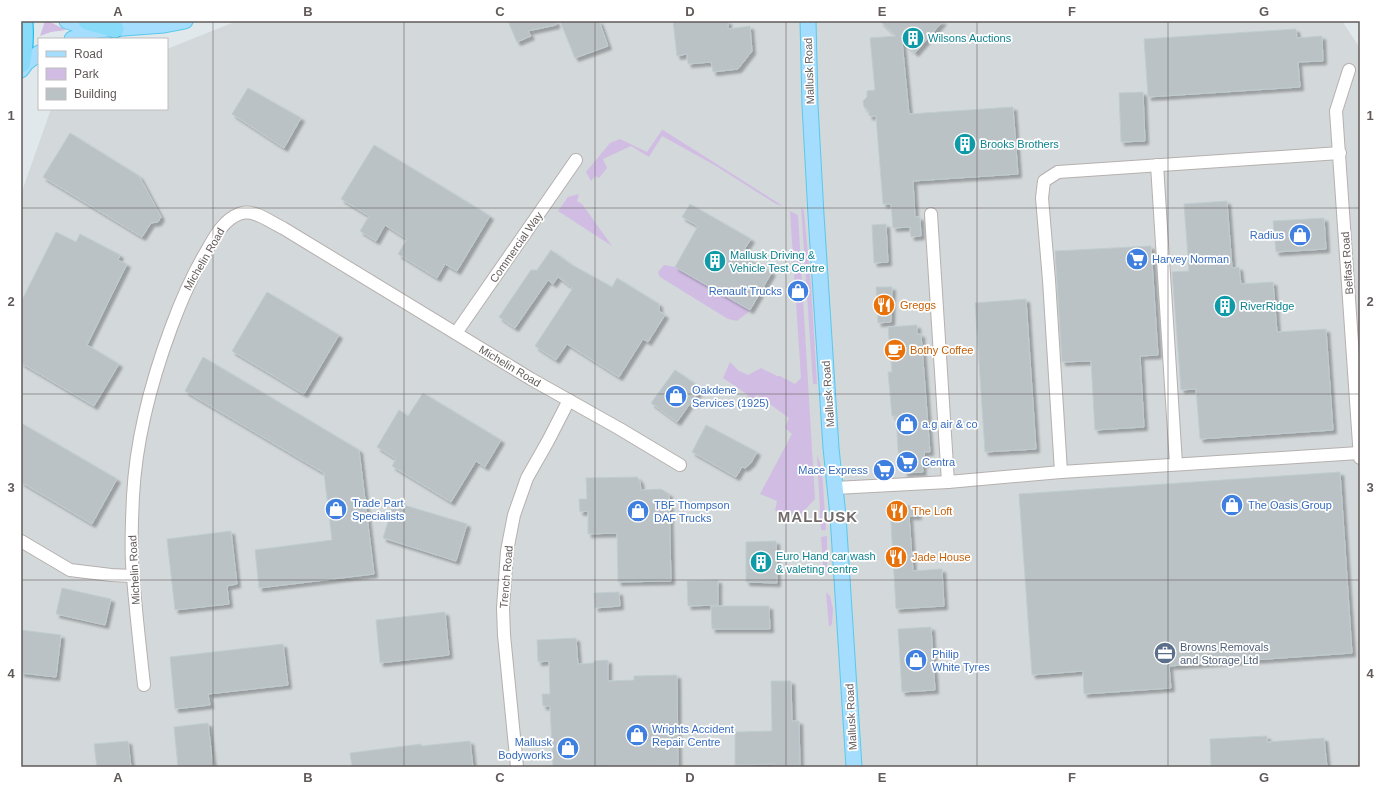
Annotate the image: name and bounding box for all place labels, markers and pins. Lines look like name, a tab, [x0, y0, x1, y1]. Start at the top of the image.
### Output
building icon: Wilsons Auctions	[900, 25, 926, 51]
place label: Wilsons Auctions	[928, 32, 1012, 44]
building icon: Brooks Brothers	[952, 131, 978, 157]
place label: Brooks Brothers	[980, 138, 1059, 150]
shop icon: Radius	[1287, 222, 1313, 248]
place label: Radius	[1250, 229, 1284, 241]
supermarket icon: Harvey Norman	[1124, 246, 1150, 272]
building icon: Mallusk Driving & Vehicle Test Centre	[702, 248, 728, 274]
place label: Mallusk Driving & Vehicle Test Centre	[730, 249, 825, 274]
place label: Harvey Norman	[1152, 253, 1229, 265]
shop icon: Renault Trucks	[785, 278, 811, 304]
place label: Renault Trucks	[709, 285, 782, 297]
restaurant icon: Greggs	[871, 292, 897, 318]
building icon: RiverRidge	[1212, 293, 1238, 319]
place label: Greggs	[900, 299, 937, 311]
place label: RiverRidge	[1240, 300, 1294, 312]
cafe icon: Bothy Coffee	[882, 337, 908, 363]
place label: Bothy Coffee	[910, 344, 973, 356]
shop icon: Oakdene Services (1925)	[663, 383, 689, 409]
place label: Oakdene Services (1925)	[692, 384, 769, 409]
shop icon: a.g air & co	[894, 411, 920, 437]
place label: a.g air & co	[922, 418, 978, 430]
supermarket icon: Centra	[894, 449, 920, 475]
place label: Centra	[922, 456, 956, 468]
supermarket icon: Mace Express	[871, 457, 897, 483]
place label: Mace Express	[798, 464, 868, 476]
shop icon: The Oasis Group	[1219, 492, 1245, 518]
shop icon: Trade Part Specialists	[323, 496, 349, 522]
place label: Trade Part Specialists	[352, 497, 405, 522]
shop icon: TBF Thompson DAF Trucks	[625, 498, 651, 524]
restaurant icon: The Loft	[884, 498, 910, 524]
place label: TBF Thompson DAF Trucks	[654, 499, 730, 524]
place label: The Oasis Group	[1248, 499, 1332, 511]
place label: The Loft	[912, 505, 952, 517]
restaurant icon: Jade House	[883, 544, 909, 570]
building icon: Euro Hand car wash & valeting centre	[748, 549, 774, 575]
place label: Euro Hand car wash & valeting centre	[776, 550, 876, 575]
place label: Jade House	[912, 551, 971, 563]
office icon: Browns Removals and Storage Ltd	[1152, 640, 1178, 666]
place label: Browns Removals and Storage Ltd	[1180, 641, 1269, 666]
shop icon: Philip White Tyres	[903, 647, 929, 673]
place label: Philip White Tyres	[932, 648, 990, 673]
shop icon: Wrights Accident Repair Centre	[624, 722, 650, 748]
place label: Wrights Accident Repair Centre	[652, 723, 734, 748]
shop icon: Mallusk Bodyworks	[555, 735, 581, 761]
place label: Mallusk Bodyworks	[498, 736, 553, 761]

